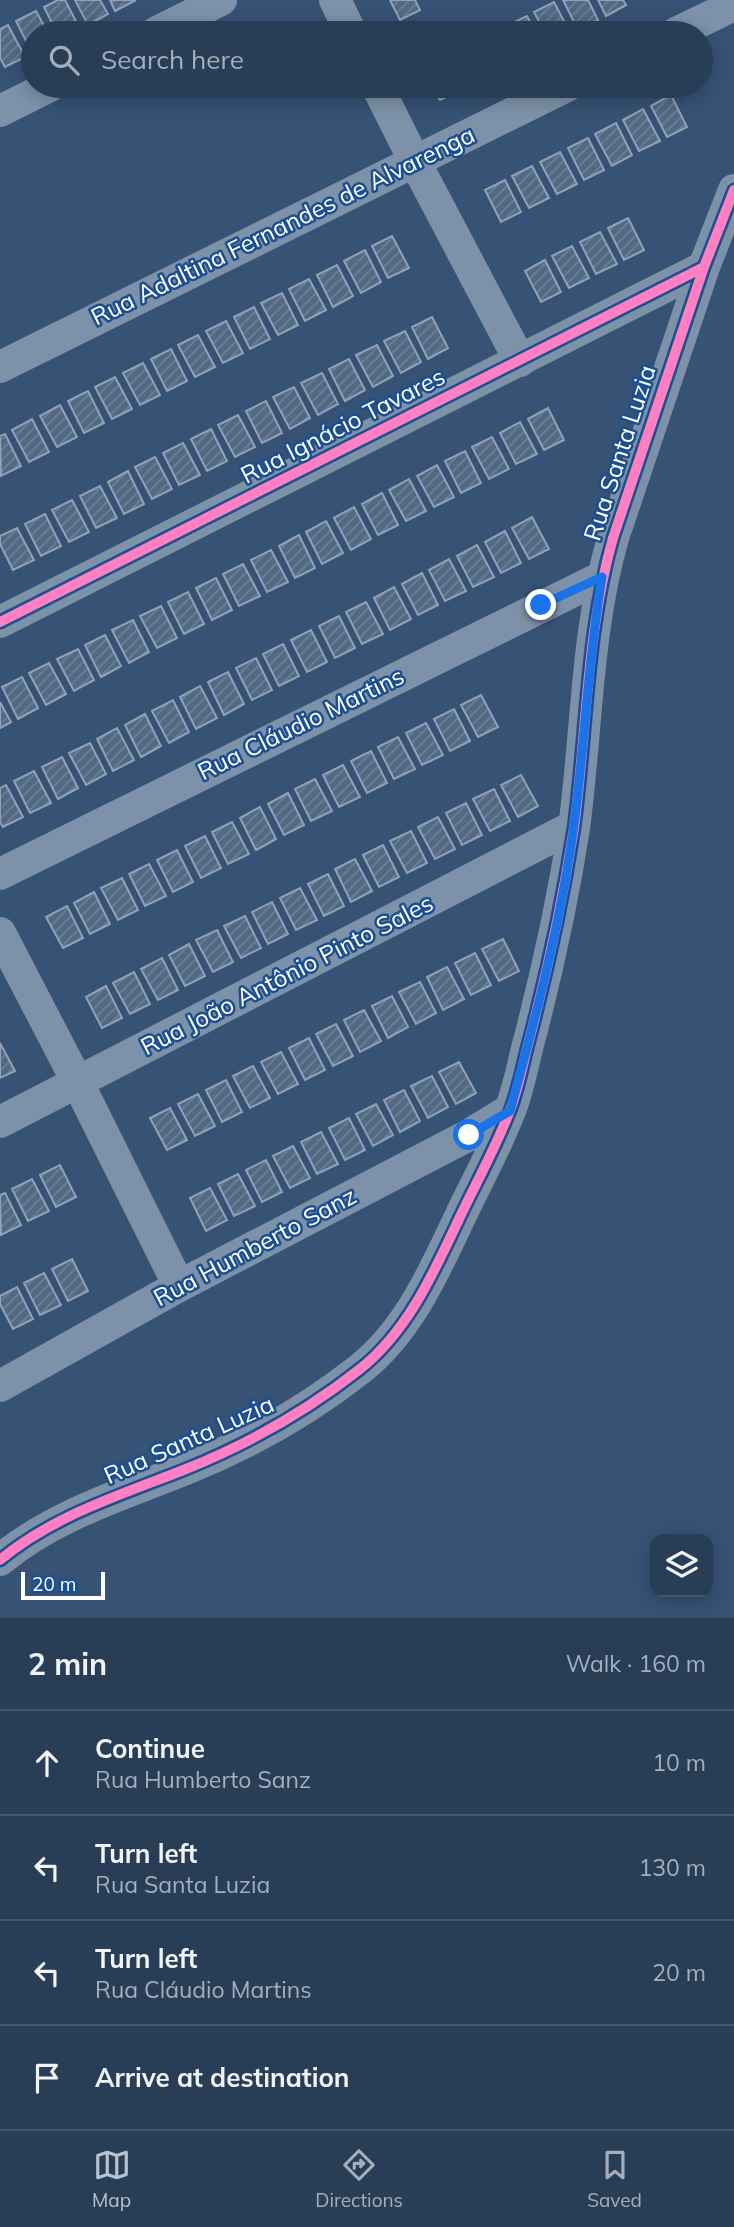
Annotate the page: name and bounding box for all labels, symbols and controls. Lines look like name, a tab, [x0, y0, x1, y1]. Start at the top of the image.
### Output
search box	[21, 21, 713, 98]
icon: search	[45, 41, 83, 79]
text: Search here	[101, 43, 244, 76]
street label: Rua Adaltina Fernandes de Alvarenga	[86, 119, 479, 331]
street label: Rua Ignácio Tavares	[235, 361, 450, 490]
street label: Rua Santa Luzia	[577, 361, 662, 544]
route end	[525, 589, 556, 620]
street label: Rua Cláudio Martins	[192, 660, 409, 786]
street label: Rua João Antônio Pinto Sales	[135, 887, 438, 1061]
route start	[453, 1119, 484, 1150]
street label: Rua Humberto Sanz	[148, 1180, 361, 1312]
street label: Rua Santa Luzia	[99, 1388, 278, 1490]
map controls	[650, 1534, 713, 1597]
button: layers	[650, 1534, 713, 1597]
scale bar	[21, 1569, 105, 1601]
text: 20 m	[32, 1572, 76, 1596]
text: 2 min	[28, 1645, 107, 1683]
text: Walk · 160 m	[566, 1649, 706, 1678]
text: Continue	[95, 1732, 205, 1765]
icon: ahead	[28, 1744, 66, 1782]
text: 10 m	[652, 1748, 706, 1777]
text: Rua Humberto Sanz	[95, 1765, 311, 1794]
text: Turn left	[95, 1837, 197, 1870]
icon: left	[28, 1849, 66, 1887]
text: 130 m	[638, 1853, 706, 1882]
text: Rua Santa Luzia	[95, 1870, 270, 1899]
text: Turn left	[95, 1942, 197, 1975]
icon: left	[28, 1954, 66, 1992]
text: 20 m	[652, 1958, 706, 1987]
text: Rua Cláudio Martins	[95, 1975, 312, 2004]
icon: arrive	[28, 2059, 66, 2097]
text: Arrive at destination	[95, 2061, 350, 2094]
tab: Map	[92, 2146, 131, 2212]
tab: Directions	[315, 2146, 403, 2212]
tab: Saved	[587, 2146, 642, 2212]

